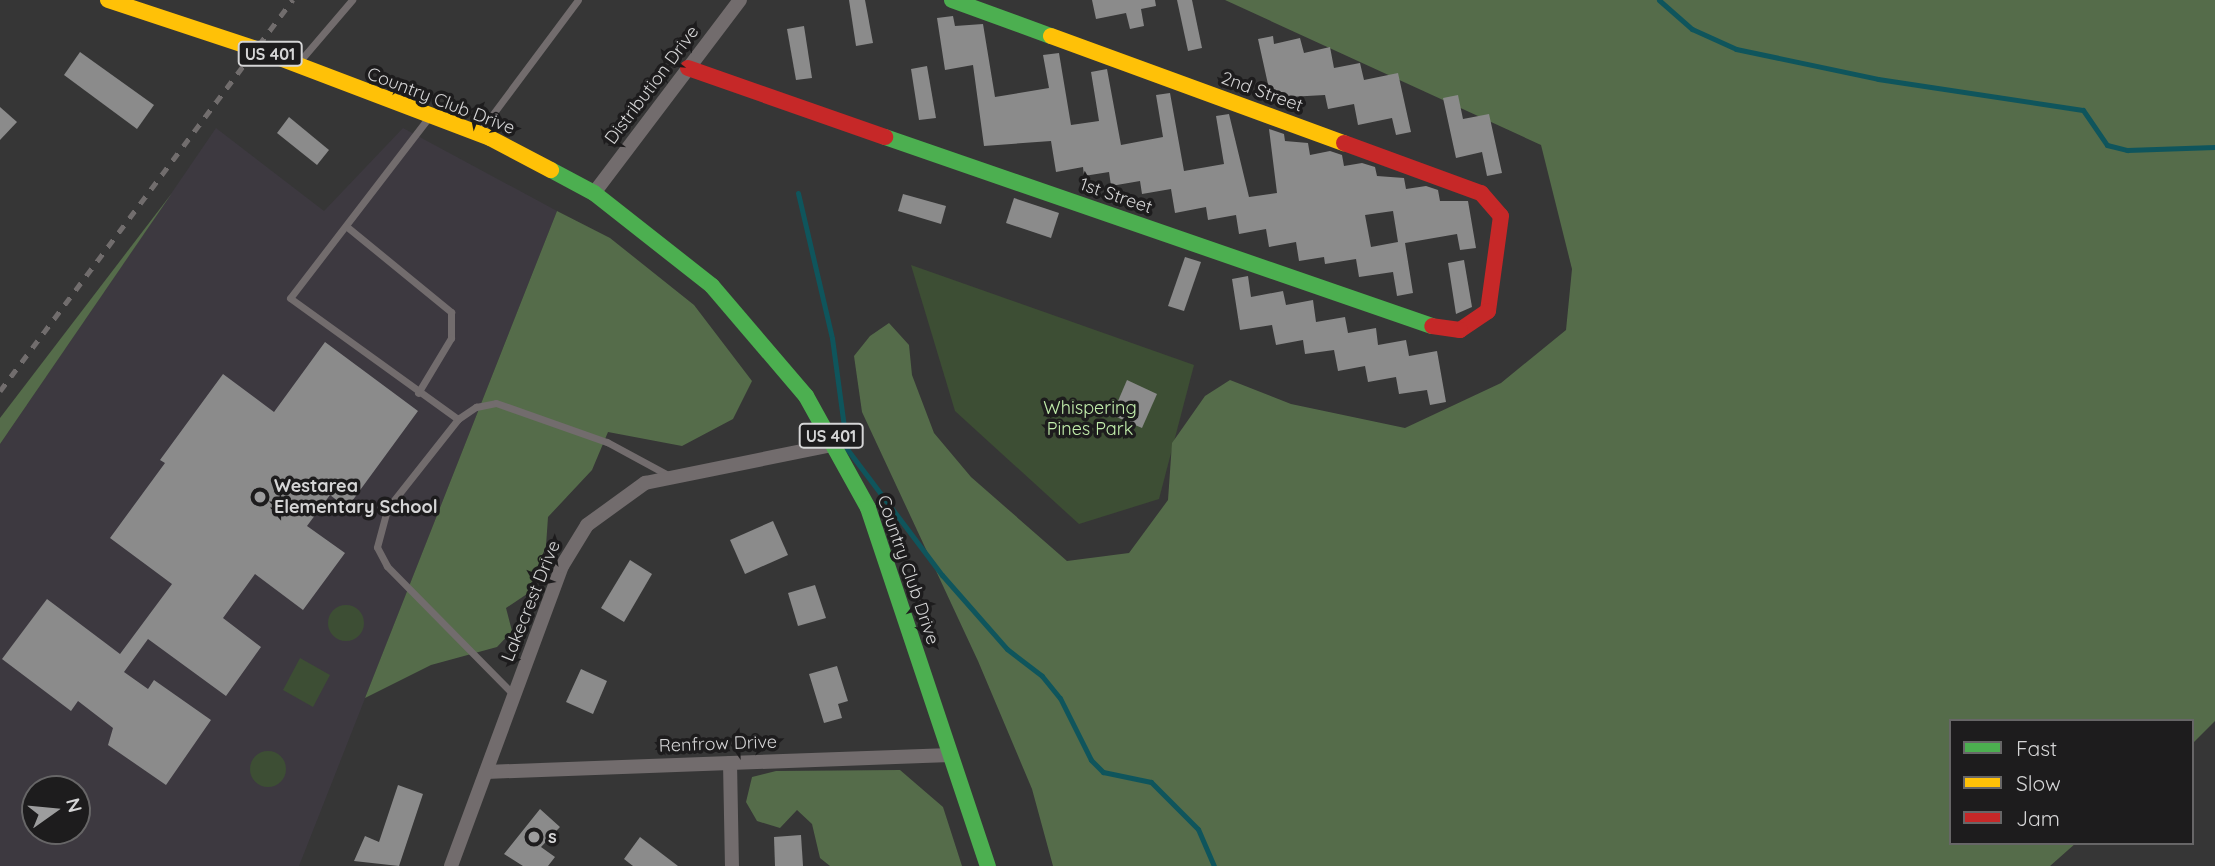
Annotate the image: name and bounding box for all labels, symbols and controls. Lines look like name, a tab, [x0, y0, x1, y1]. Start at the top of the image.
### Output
street label: Distribution Drive	[600, 22, 704, 148]
road number: US 401	[237, 42, 303, 66]
street label: Country Club Drive	[364, 63, 518, 139]
street label: 2nd Street	[1218, 67, 1306, 117]
street label: 1st Street	[1077, 174, 1155, 218]
park label: Whispering Pines Park	[1043, 398, 1137, 440]
road number: US 401	[798, 424, 864, 448]
place label: Westarea Elementary School	[274, 476, 438, 518]
marker: Westarea Elementary School	[252, 489, 268, 505]
street label: Country Club Drive	[872, 492, 944, 648]
street label: Lakecrest Drive	[497, 537, 565, 665]
legend	[1949, 719, 2194, 845]
street label: Renfrow Drive	[659, 731, 777, 757]
text: Fast	[2016, 735, 2057, 761]
text: Slow	[2016, 770, 2061, 796]
north arrow	[21, 775, 91, 845]
text: N	[61, 795, 88, 815]
text: Jam	[2016, 805, 2060, 831]
place label: s	[548, 826, 557, 848]
marker: s	[526, 829, 542, 845]

